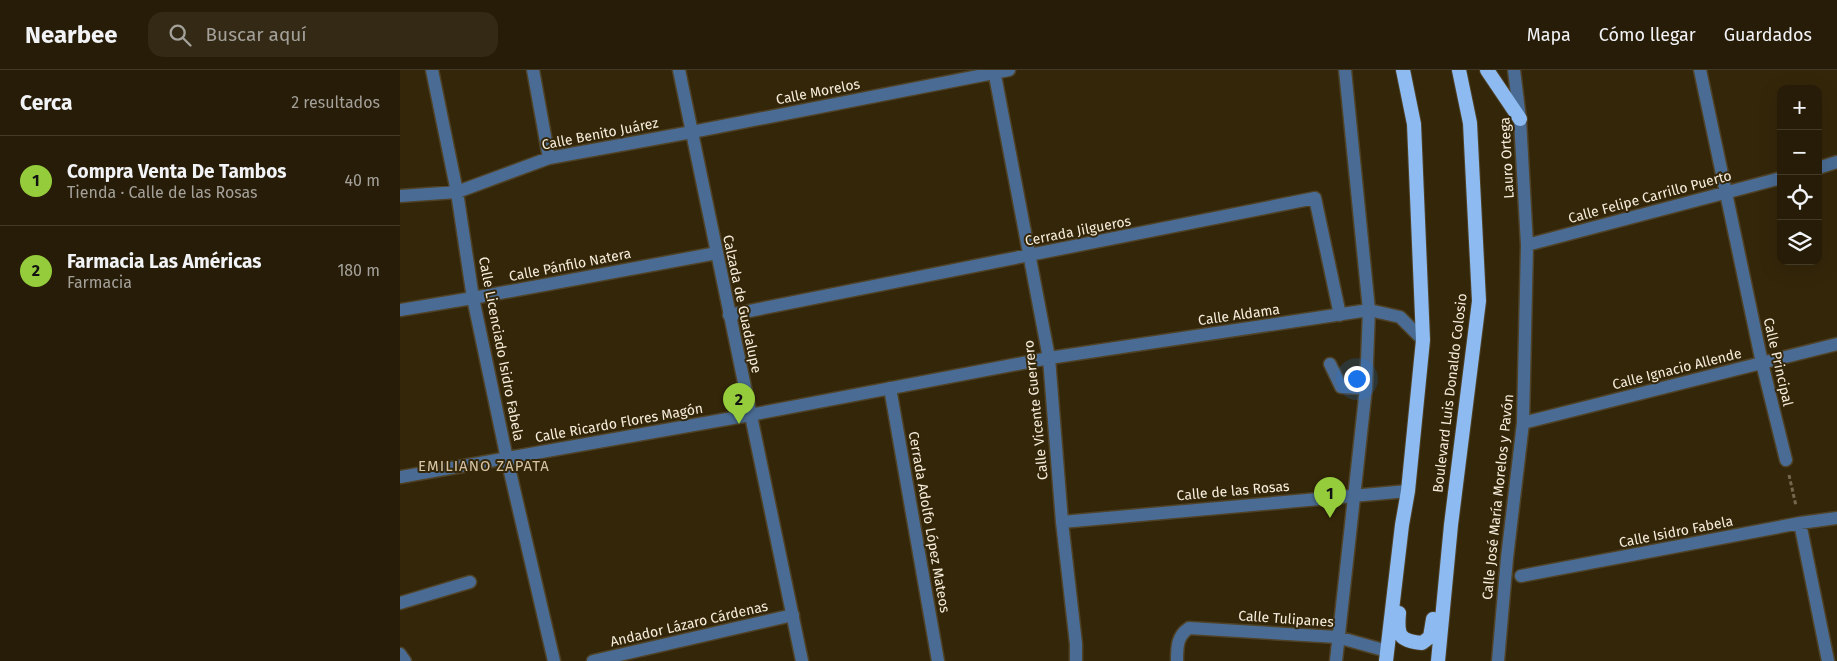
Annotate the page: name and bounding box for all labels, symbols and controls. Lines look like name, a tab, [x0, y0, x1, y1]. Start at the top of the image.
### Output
search box	[148, 12, 498, 57]
text: Nearbee	[25, 21, 118, 49]
icon: search	[166, 21, 194, 49]
text: Buscar aquí	[206, 23, 307, 46]
text: Mapa	[1527, 24, 1571, 46]
text: Cómo llegar	[1599, 24, 1696, 46]
text: Guardados	[1724, 24, 1812, 46]
street label: Calle Morelos	[775, 75, 862, 108]
map controls	[1777, 85, 1822, 265]
button: +	[1777, 85, 1822, 130]
text: Cerca	[20, 90, 72, 116]
text: 2 resultados	[291, 93, 380, 112]
street label: Calle Benito Juárez	[540, 114, 660, 154]
street label: Lauro Ortega	[1496, 117, 1518, 199]
button: −	[1777, 130, 1822, 175]
text: Compra Venta De Tambos	[67, 160, 287, 183]
street label: Calle Felipe Carrillo Puerto	[1566, 167, 1734, 227]
text: 1	[32, 171, 40, 190]
text: 40 m	[345, 171, 380, 190]
button: locate	[1777, 175, 1822, 220]
text: Tienda · Calle de las Rosas	[67, 183, 258, 202]
street label: Cerrada Jilgueros	[1023, 212, 1133, 250]
button: layers	[1777, 220, 1822, 265]
street label: Calzada de Guadalupe	[719, 233, 765, 375]
street label: Calle Pánfilo Natera	[508, 245, 632, 285]
text: Farmacia Las Américas	[67, 250, 262, 273]
street label: Calle Licenciado Isidro Fabela	[475, 255, 527, 443]
text: 2	[32, 261, 40, 280]
text: 180 m	[337, 261, 380, 280]
text: Farmacia	[67, 273, 132, 292]
street label: Boulevard Luis Donaldo Colosio	[1429, 292, 1471, 494]
street label: Calle Aldama	[1197, 301, 1281, 329]
street label: Calle Principal	[1760, 316, 1796, 408]
street label: Calle Vicente Guerrero	[1020, 339, 1052, 481]
street label: Calle Ignacio Allende	[1611, 345, 1743, 393]
your location	[1344, 366, 1370, 392]
pin: 2	[723, 383, 755, 424]
street label: Calle José María Morelos y Pavón	[1479, 393, 1517, 601]
street label: Calle Ricardo Flores Magón	[534, 400, 704, 446]
street label: Cerrada Adolfo López Mateos	[905, 430, 953, 615]
district label: EMILIANO ZAPATA	[418, 457, 550, 475]
pin: 1	[1314, 477, 1346, 518]
street label: Calle de las Rosas	[1176, 478, 1290, 504]
street label: Calle Isidro Fabela	[1618, 513, 1734, 551]
street label: Andador Lázaro Cárdenas	[609, 597, 770, 650]
street label: Calle Tulipanes	[1238, 607, 1335, 631]

